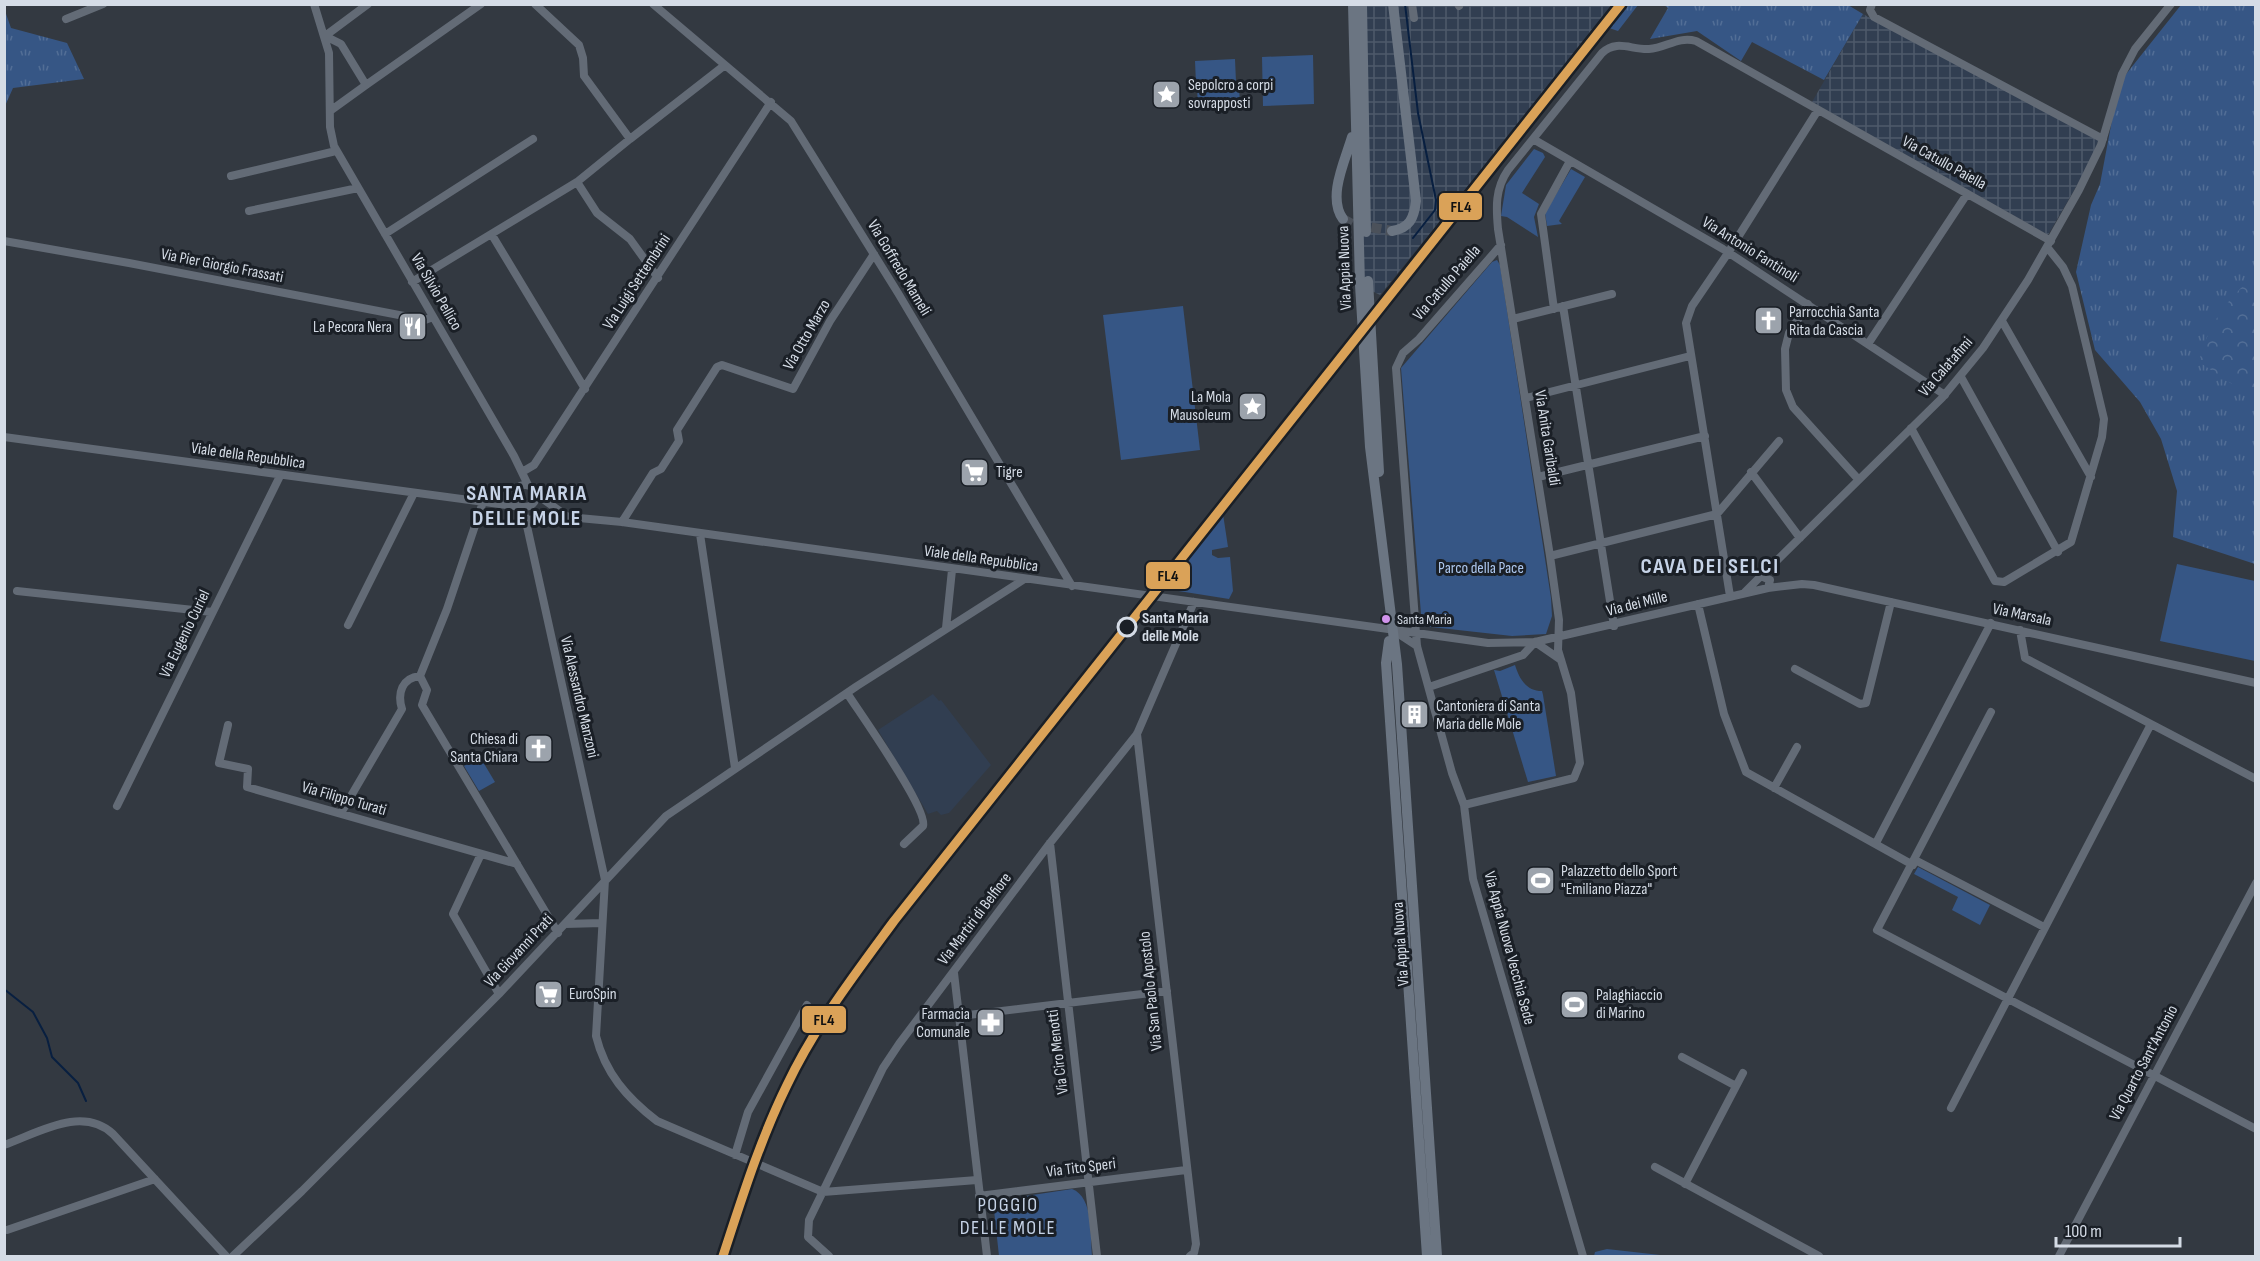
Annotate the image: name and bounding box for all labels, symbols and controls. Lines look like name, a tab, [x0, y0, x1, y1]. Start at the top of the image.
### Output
place label: Sepolcro a corpi sovrapposti	[1188, 76, 1273, 113]
place icon: Sepolcro a corpi sovrapposti	[1151, 78, 1183, 110]
street label: Via Catullo Paiella	[1899, 132, 1989, 194]
line badge: FL4	[1438, 192, 1483, 221]
text: FL4	[1451, 198, 1472, 217]
street label: Via Antonio Fantinoli	[1698, 213, 1802, 287]
street label: Via Goffredo Mameli	[863, 217, 935, 319]
street label: Via Appia Nuova	[1334, 225, 1356, 311]
street label: Via Luigi Settembrini	[599, 231, 675, 333]
street label: Via Catullo Paiella	[1409, 241, 1485, 325]
street label: Via Pier Giorgio Frassati	[159, 245, 285, 287]
street label: Via Silvio Pellico	[406, 250, 466, 334]
street label: Via Otto Marzo	[779, 296, 835, 374]
place label: Parrocchia Santa Rita da Cascia	[1789, 303, 1879, 340]
church icon: Parrocchia Santa Rita da Cascia	[1752, 305, 1784, 337]
restaurant icon: La Pecora Nera	[397, 311, 429, 343]
place label: La Pecora Nera	[313, 318, 392, 337]
street label: Via Calatafimi	[1915, 333, 1977, 401]
place label: La Mola Mausoleum	[1170, 388, 1231, 425]
street label: Via Anita Garibaldi	[1530, 389, 1564, 487]
place icon: La Mola Mausoleum	[1236, 390, 1268, 422]
street label: Viale della Repubblica	[190, 439, 306, 473]
supermarket icon: Tigre	[959, 456, 991, 488]
place label: Tigre	[996, 463, 1023, 482]
district label: SANTA MARIA DELLE MOLE	[466, 480, 588, 532]
street label: Viale della Repubblica	[923, 542, 1039, 576]
district label: CAVA DEI SELCI	[1640, 553, 1780, 580]
park label: Parco della Pace	[1438, 559, 1524, 578]
line badge: FL4	[1145, 561, 1191, 590]
text: FL4	[1158, 567, 1179, 586]
street label: Via Eugenio Curiel	[156, 587, 214, 681]
street label: Via dei Mille	[1604, 587, 1670, 621]
street label: Via Marsala	[1991, 599, 2053, 631]
place label: Santa Maria delle Mole	[1142, 609, 1209, 646]
place label: Santa Maria	[1397, 611, 1452, 628]
marker: Santa Maria	[1380, 613, 1392, 625]
marker: Santa Maria delle Mole	[1117, 617, 1137, 637]
street label: Via Alessandro Manzoni	[556, 634, 602, 760]
place label: Cantoniera di Santa Maria delle Mole	[1436, 697, 1540, 734]
building icon: Cantoniera di Santa Maria delle Mole	[1399, 699, 1431, 731]
place label: Chiesa di Santa Chiara	[450, 730, 518, 767]
church icon: Chiesa di Santa Chiara	[523, 732, 555, 764]
street label: Via Filippo Turati	[299, 778, 389, 820]
place label: Palazzetto dello Sport "Emiliano Piazza"	[1561, 862, 1677, 899]
sports icon: Palazzetto dello Sport "Emiliano Piazza"	[1524, 864, 1556, 896]
street label: Via Martiri di Belfiore	[934, 869, 1016, 969]
street label: Via Appia Nuova Vecchia Sede	[1479, 869, 1539, 1027]
street label: Via Appia Nuova	[1389, 901, 1413, 987]
street label: Via Giovanni Prati	[480, 911, 558, 991]
street label: Via San Paolo Apostolo	[1135, 930, 1167, 1052]
supermarket icon: EuroSpin	[532, 978, 564, 1010]
place label: EuroSpin	[569, 985, 617, 1004]
place label: Palaghiaccio di Marino	[1596, 986, 1663, 1023]
sports icon: Palaghiaccio di Marino	[1559, 988, 1591, 1020]
street label: Via Quarto Sant'Antonio	[2106, 1002, 2182, 1124]
line badge: FL4	[801, 1005, 847, 1034]
place label: Farmacia Comunale	[916, 1005, 970, 1042]
pharmacy icon: Farmacia Comunale	[975, 1007, 1007, 1039]
street label: Via Ciro Menotti	[1043, 1008, 1073, 1095]
text: FL4	[814, 1011, 835, 1030]
street label: Via Tito Speri	[1045, 1154, 1117, 1182]
district label: POGGIO DELLE MOLE	[960, 1193, 1056, 1240]
scale bar	[2056, 1210, 2180, 1248]
text: 100 m	[2065, 1221, 2102, 1242]

